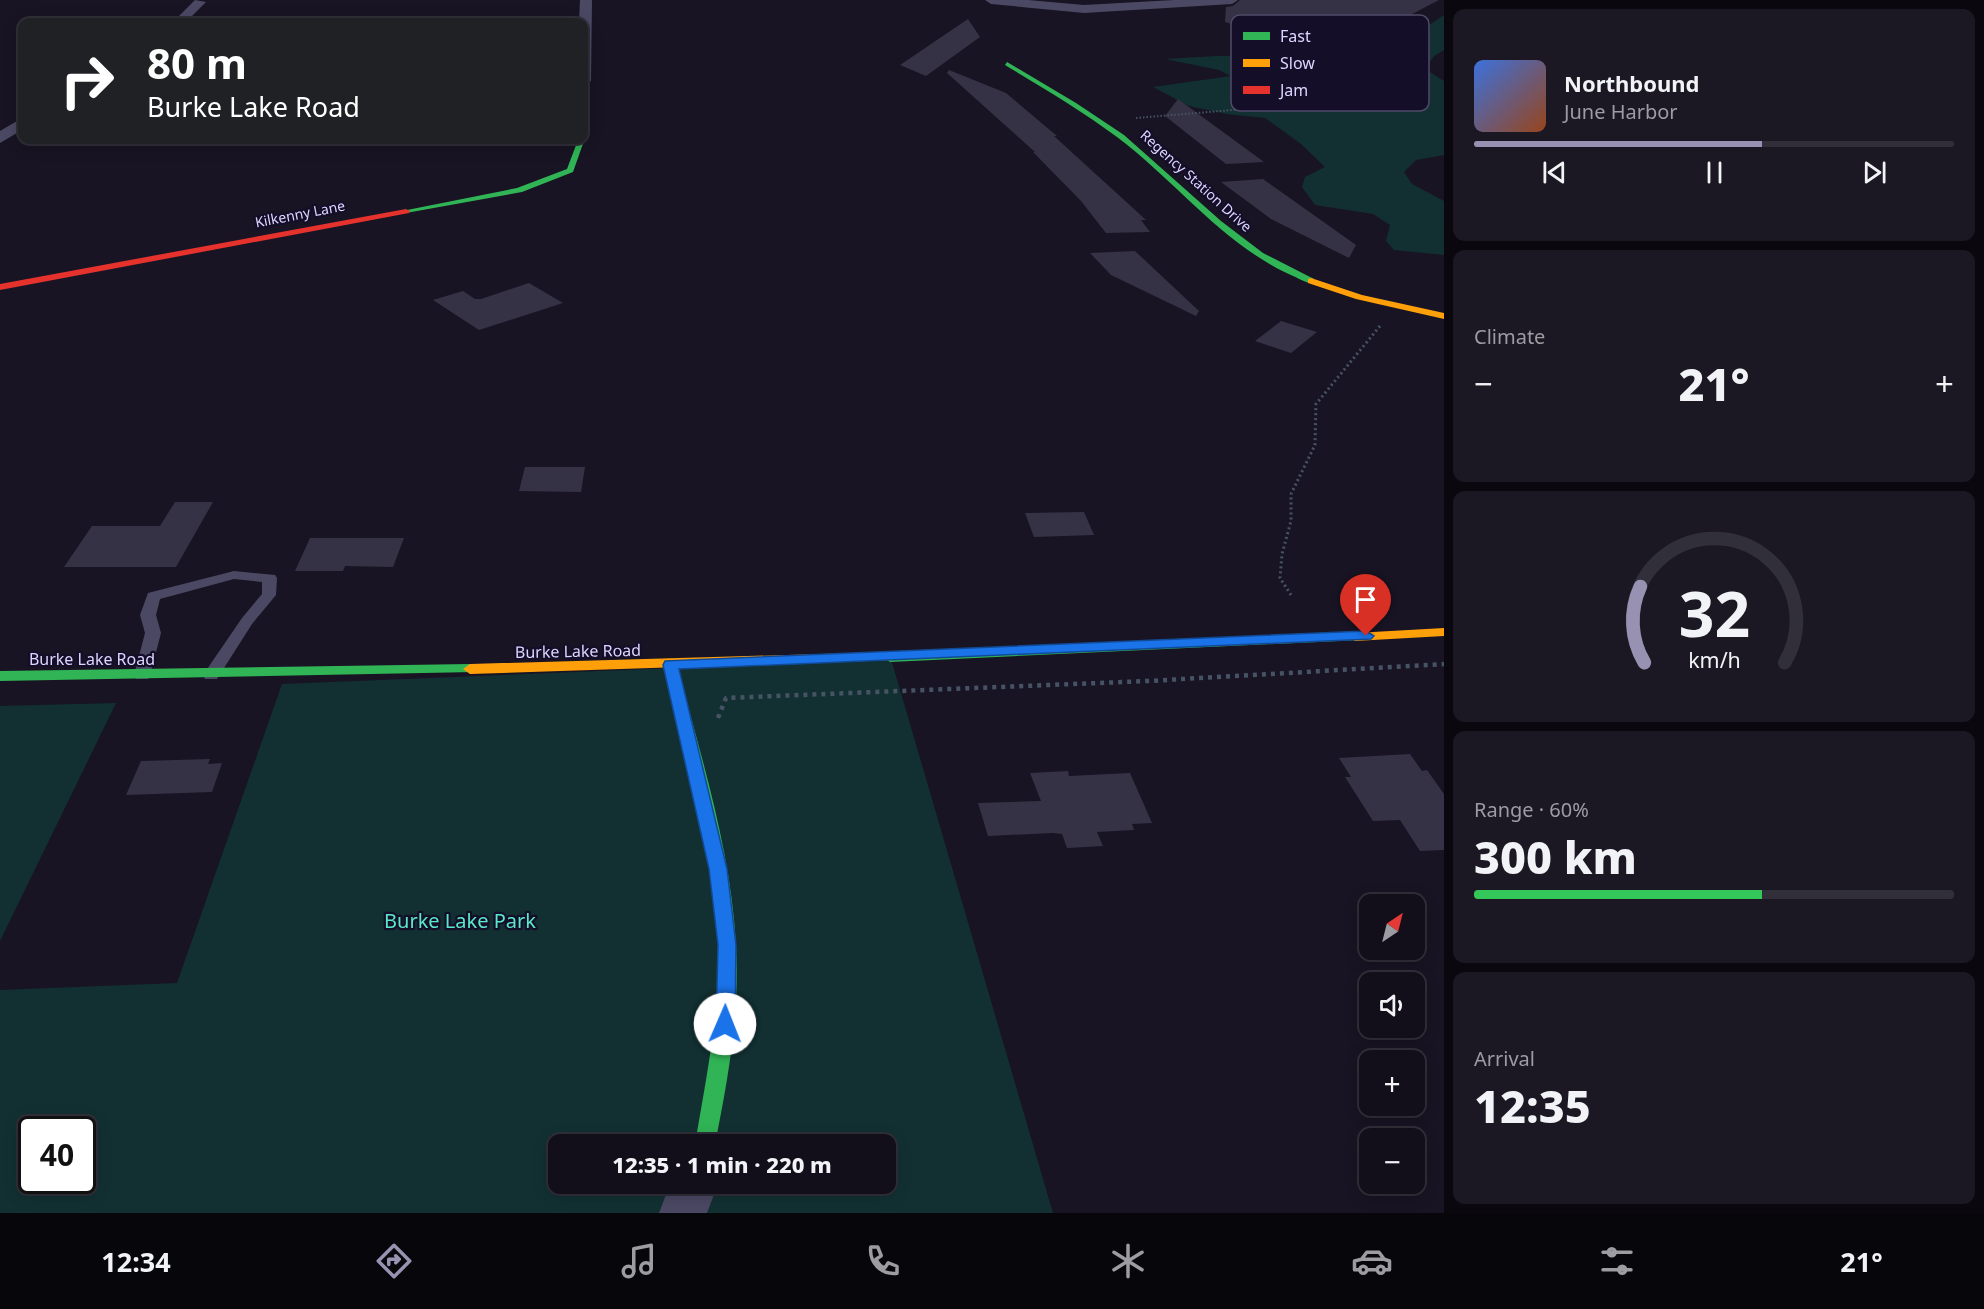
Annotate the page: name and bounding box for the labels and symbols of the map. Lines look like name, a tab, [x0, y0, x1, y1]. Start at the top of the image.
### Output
legend	[1231, 15, 1429, 111]
text: Fast	[1280, 25, 1311, 47]
text: Slow	[1280, 52, 1315, 74]
text: Jam	[1278, 79, 1308, 101]
street label: Regency Station Drive	[1137, 125, 1256, 236]
street label: Kilkenny Lane	[253, 195, 347, 232]
pin	[1340, 574, 1391, 636]
street label: Burke Lake Road	[515, 639, 641, 663]
street label: Burke Lake Road	[29, 648, 155, 670]
north arrow	[1359, 894, 1425, 960]
park label: Burke Lake Park	[384, 907, 536, 934]
position arrow	[693, 992, 757, 1056]
speed limit sign: 40	[18, 1116, 96, 1194]

